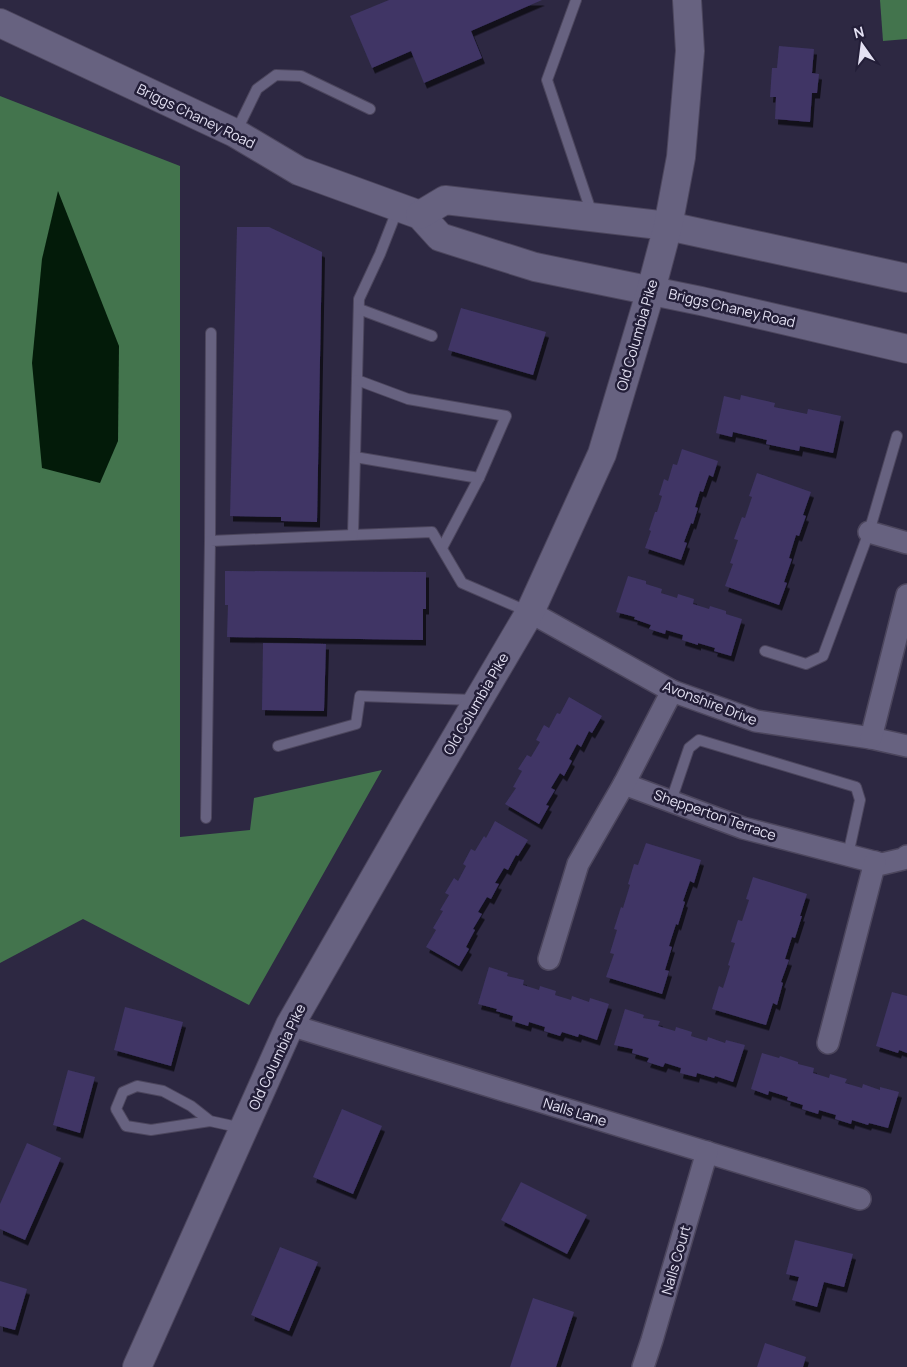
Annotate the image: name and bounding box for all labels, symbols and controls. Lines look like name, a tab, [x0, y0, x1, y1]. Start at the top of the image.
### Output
north arrow	[837, 20, 887, 70]
text: N	[852, 21, 866, 42]
street label: Briggs Chaney Road	[134, 79, 259, 152]
street label: Old Columbia Pike	[612, 277, 662, 393]
street label: Briggs Chaney Road	[667, 284, 797, 331]
street label: Old Columbia Pike	[439, 649, 513, 758]
street label: Avonshire Drive	[660, 676, 760, 729]
street label: Shepperton Terrace	[651, 785, 779, 844]
street label: Old Columbia Pike	[244, 1001, 309, 1113]
street label: Nalls Lane	[541, 1093, 609, 1130]
street label: Nalls Court	[657, 1223, 695, 1297]

